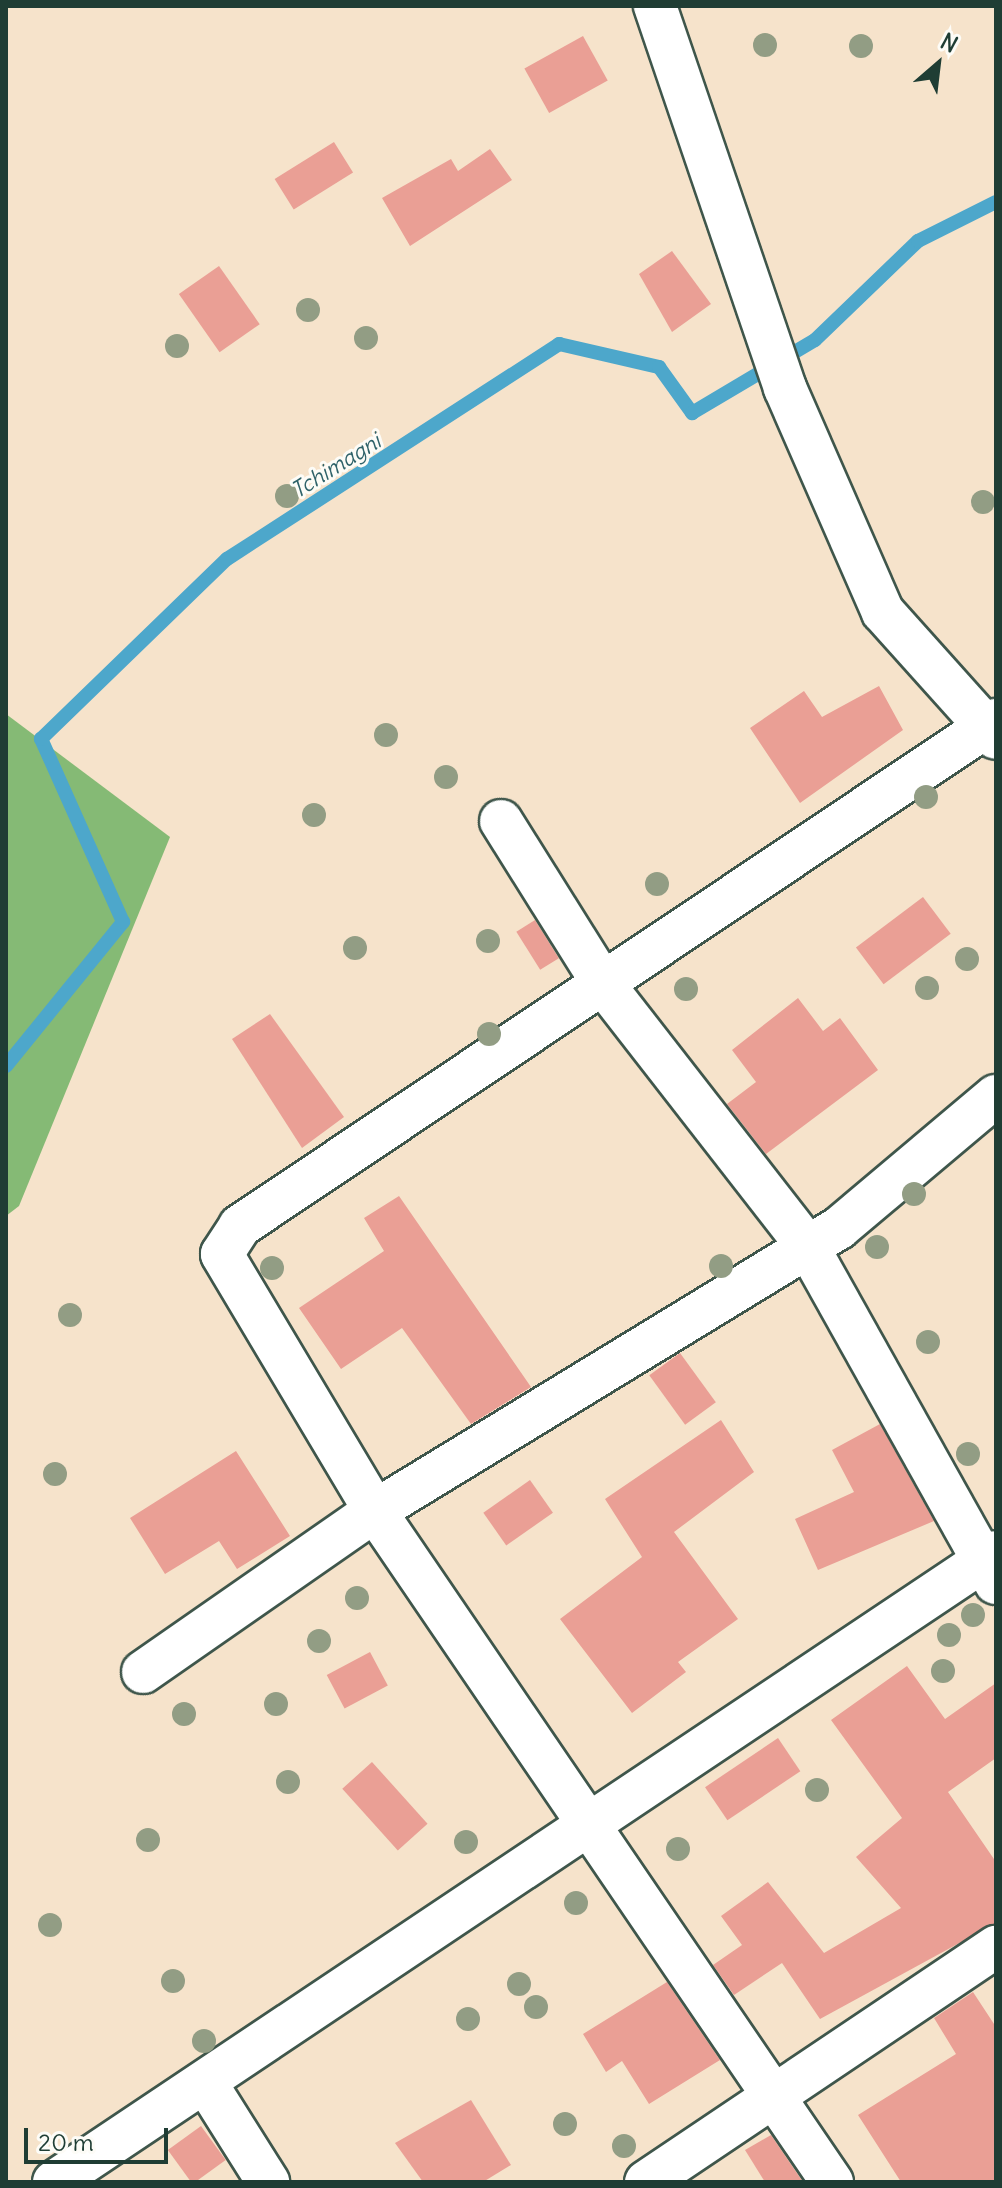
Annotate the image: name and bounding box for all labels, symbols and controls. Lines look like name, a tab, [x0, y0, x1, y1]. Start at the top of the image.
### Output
north arrow	[898, 24, 978, 104]
text: N	[936, 27, 963, 59]
water label: Tchimagni	[286, 428, 386, 504]
scale bar	[28, 2112, 172, 2162]
text: 20 m	[38, 2127, 94, 2157]

